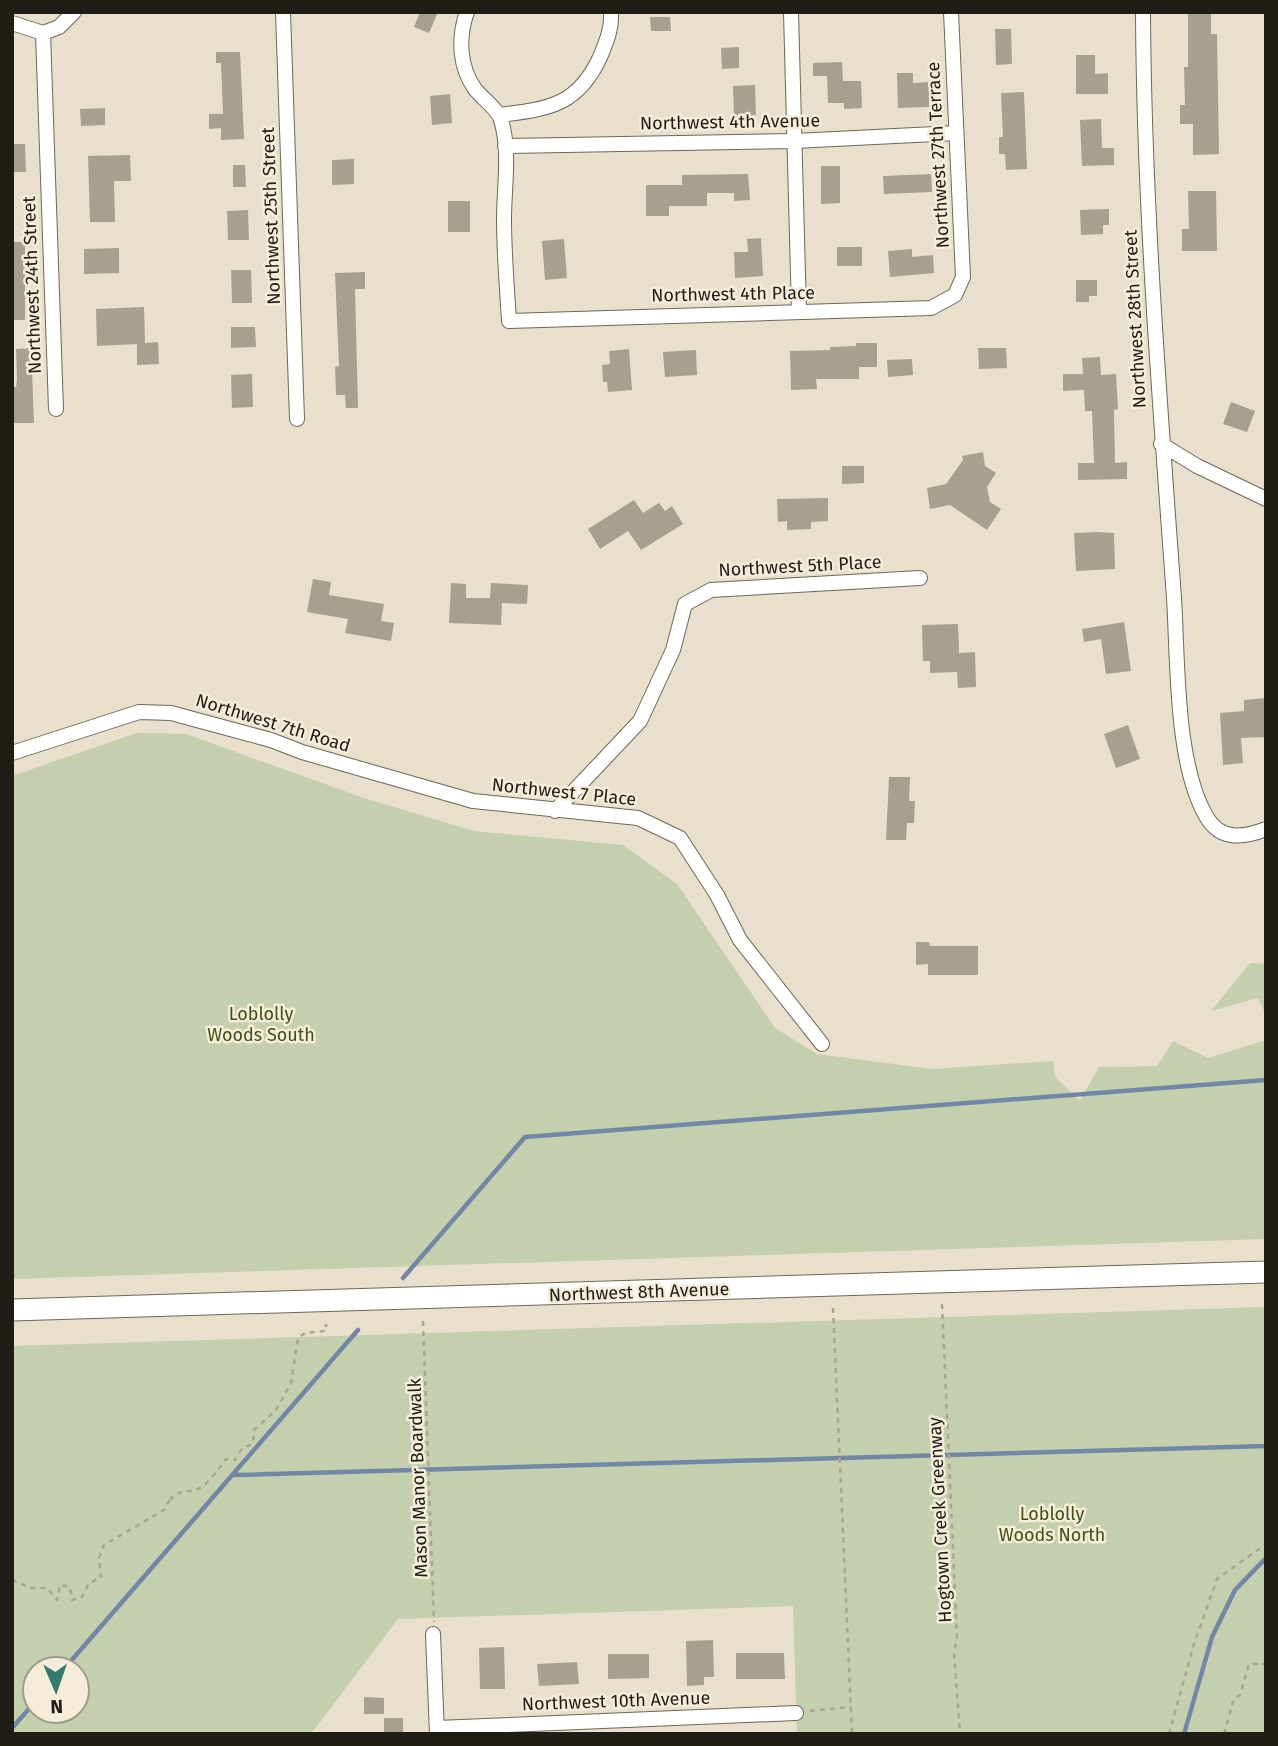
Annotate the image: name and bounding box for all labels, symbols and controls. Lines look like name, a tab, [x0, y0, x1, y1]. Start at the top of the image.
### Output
street label: Northwest 27th Terrace	[922, 61, 954, 249]
street label: Northwest 4th Avenue	[640, 109, 820, 135]
street label: Northwest 25th Street	[257, 126, 285, 305]
street label: Northwest 24th Street	[18, 195, 46, 374]
street label: Northwest 28th Street	[1119, 229, 1151, 409]
street label: Northwest 4th Place	[651, 282, 815, 306]
street label: Northwest 5th Place	[718, 551, 882, 581]
street label: Northwest 7th Road	[193, 689, 353, 757]
street label: Northwest 7 Place	[491, 773, 637, 811]
park label: Loblolly Woods South	[207, 1003, 315, 1046]
street label: Northwest 8th Avenue	[548, 1278, 730, 1306]
street label: Mason Manor Boardwalk	[403, 1377, 432, 1578]
street label: Hogtown Creek Greenway	[924, 1416, 956, 1623]
park label: Loblolly Woods North	[999, 1503, 1105, 1546]
north arrow	[21, 1655, 91, 1725]
street label: Northwest 10th Avenue	[521, 1687, 711, 1715]
text: N	[50, 1695, 63, 1718]

